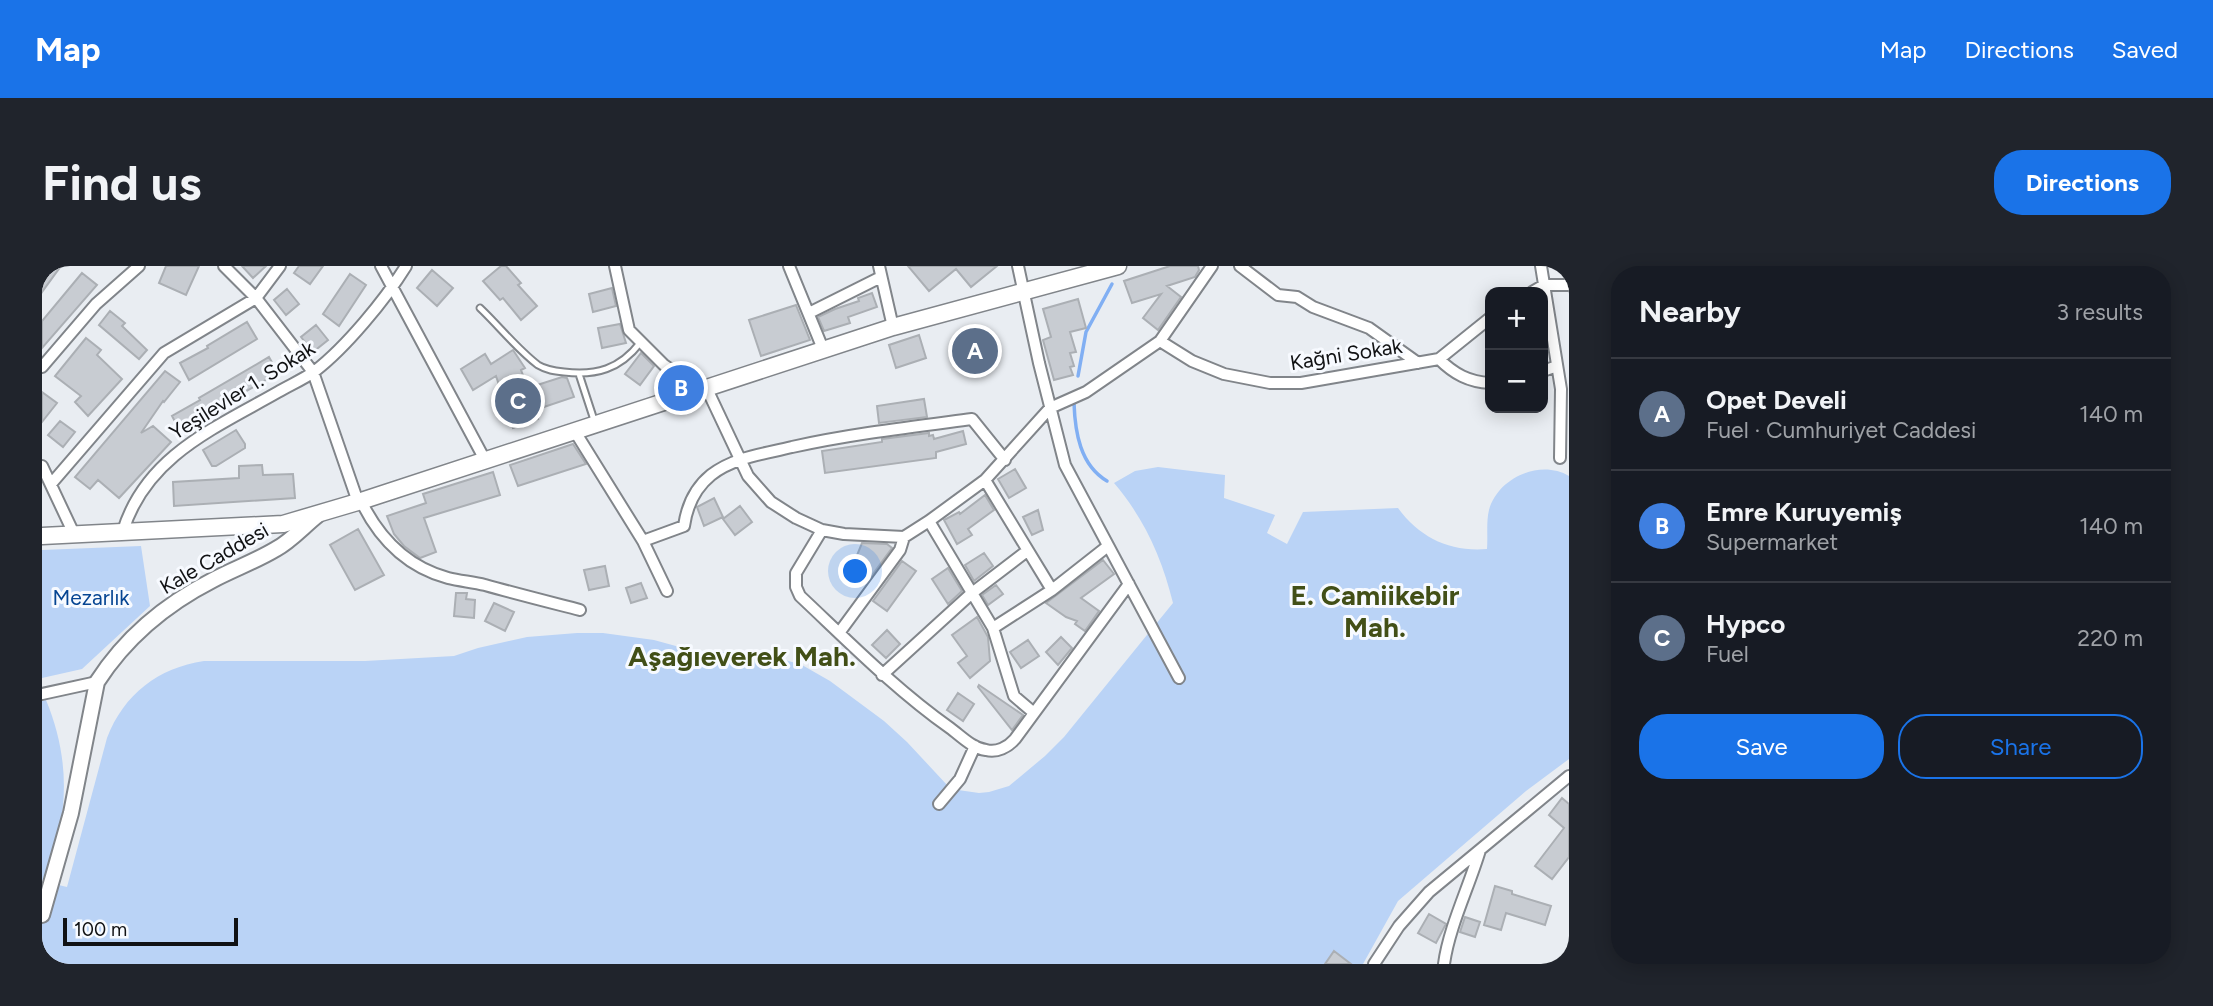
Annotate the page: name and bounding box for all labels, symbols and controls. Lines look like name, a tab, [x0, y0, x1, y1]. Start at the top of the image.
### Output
text: Map	[35, 30, 101, 69]
text: Map	[1880, 35, 1926, 64]
text: Directions	[1964, 35, 2074, 64]
text: Saved	[2112, 35, 2178, 64]
button: Directions	[1994, 150, 2171, 215]
text: Find us	[42, 153, 201, 212]
map controls	[1485, 287, 1548, 413]
button: +	[1485, 287, 1548, 350]
text: Nearby	[1639, 293, 1741, 330]
text: 3 results	[2056, 298, 2143, 326]
pin: A	[952, 325, 998, 377]
street label: Kağni Sokak	[1288, 333, 1405, 375]
street label: Yeşilevler 1. Sokak	[165, 335, 320, 445]
button: −	[1485, 350, 1548, 413]
pin: B	[658, 362, 704, 414]
pin: C	[495, 375, 541, 427]
text: Opet Develi	[1706, 384, 1847, 416]
text: A	[1654, 400, 1670, 428]
text: 140 m	[2079, 400, 2143, 428]
text: Fuel · Cumhuriyet Caddesi	[1706, 416, 1976, 444]
text: Emre Kuruyemiş	[1706, 496, 1902, 528]
text: B	[1655, 512, 1669, 540]
text: 140 m	[2079, 512, 2143, 540]
street label: Kale Caddesi	[155, 517, 273, 599]
text: Supermarket	[1706, 528, 1838, 556]
your location	[838, 554, 872, 588]
district label: E. Camiikebir Mah.	[1291, 578, 1460, 644]
park label: Mezarlık	[52, 585, 130, 610]
text: Hypco	[1706, 608, 1785, 640]
text: C	[1654, 624, 1670, 652]
text: 220 m	[2077, 624, 2143, 652]
district label: Aşağıeverek Mah.	[628, 639, 856, 673]
text: Fuel	[1706, 640, 1749, 668]
button: Save	[1639, 714, 1884, 779]
button: Share	[1898, 714, 2143, 779]
scale bar	[63, 915, 238, 947]
text: 100 m	[74, 918, 127, 941]

